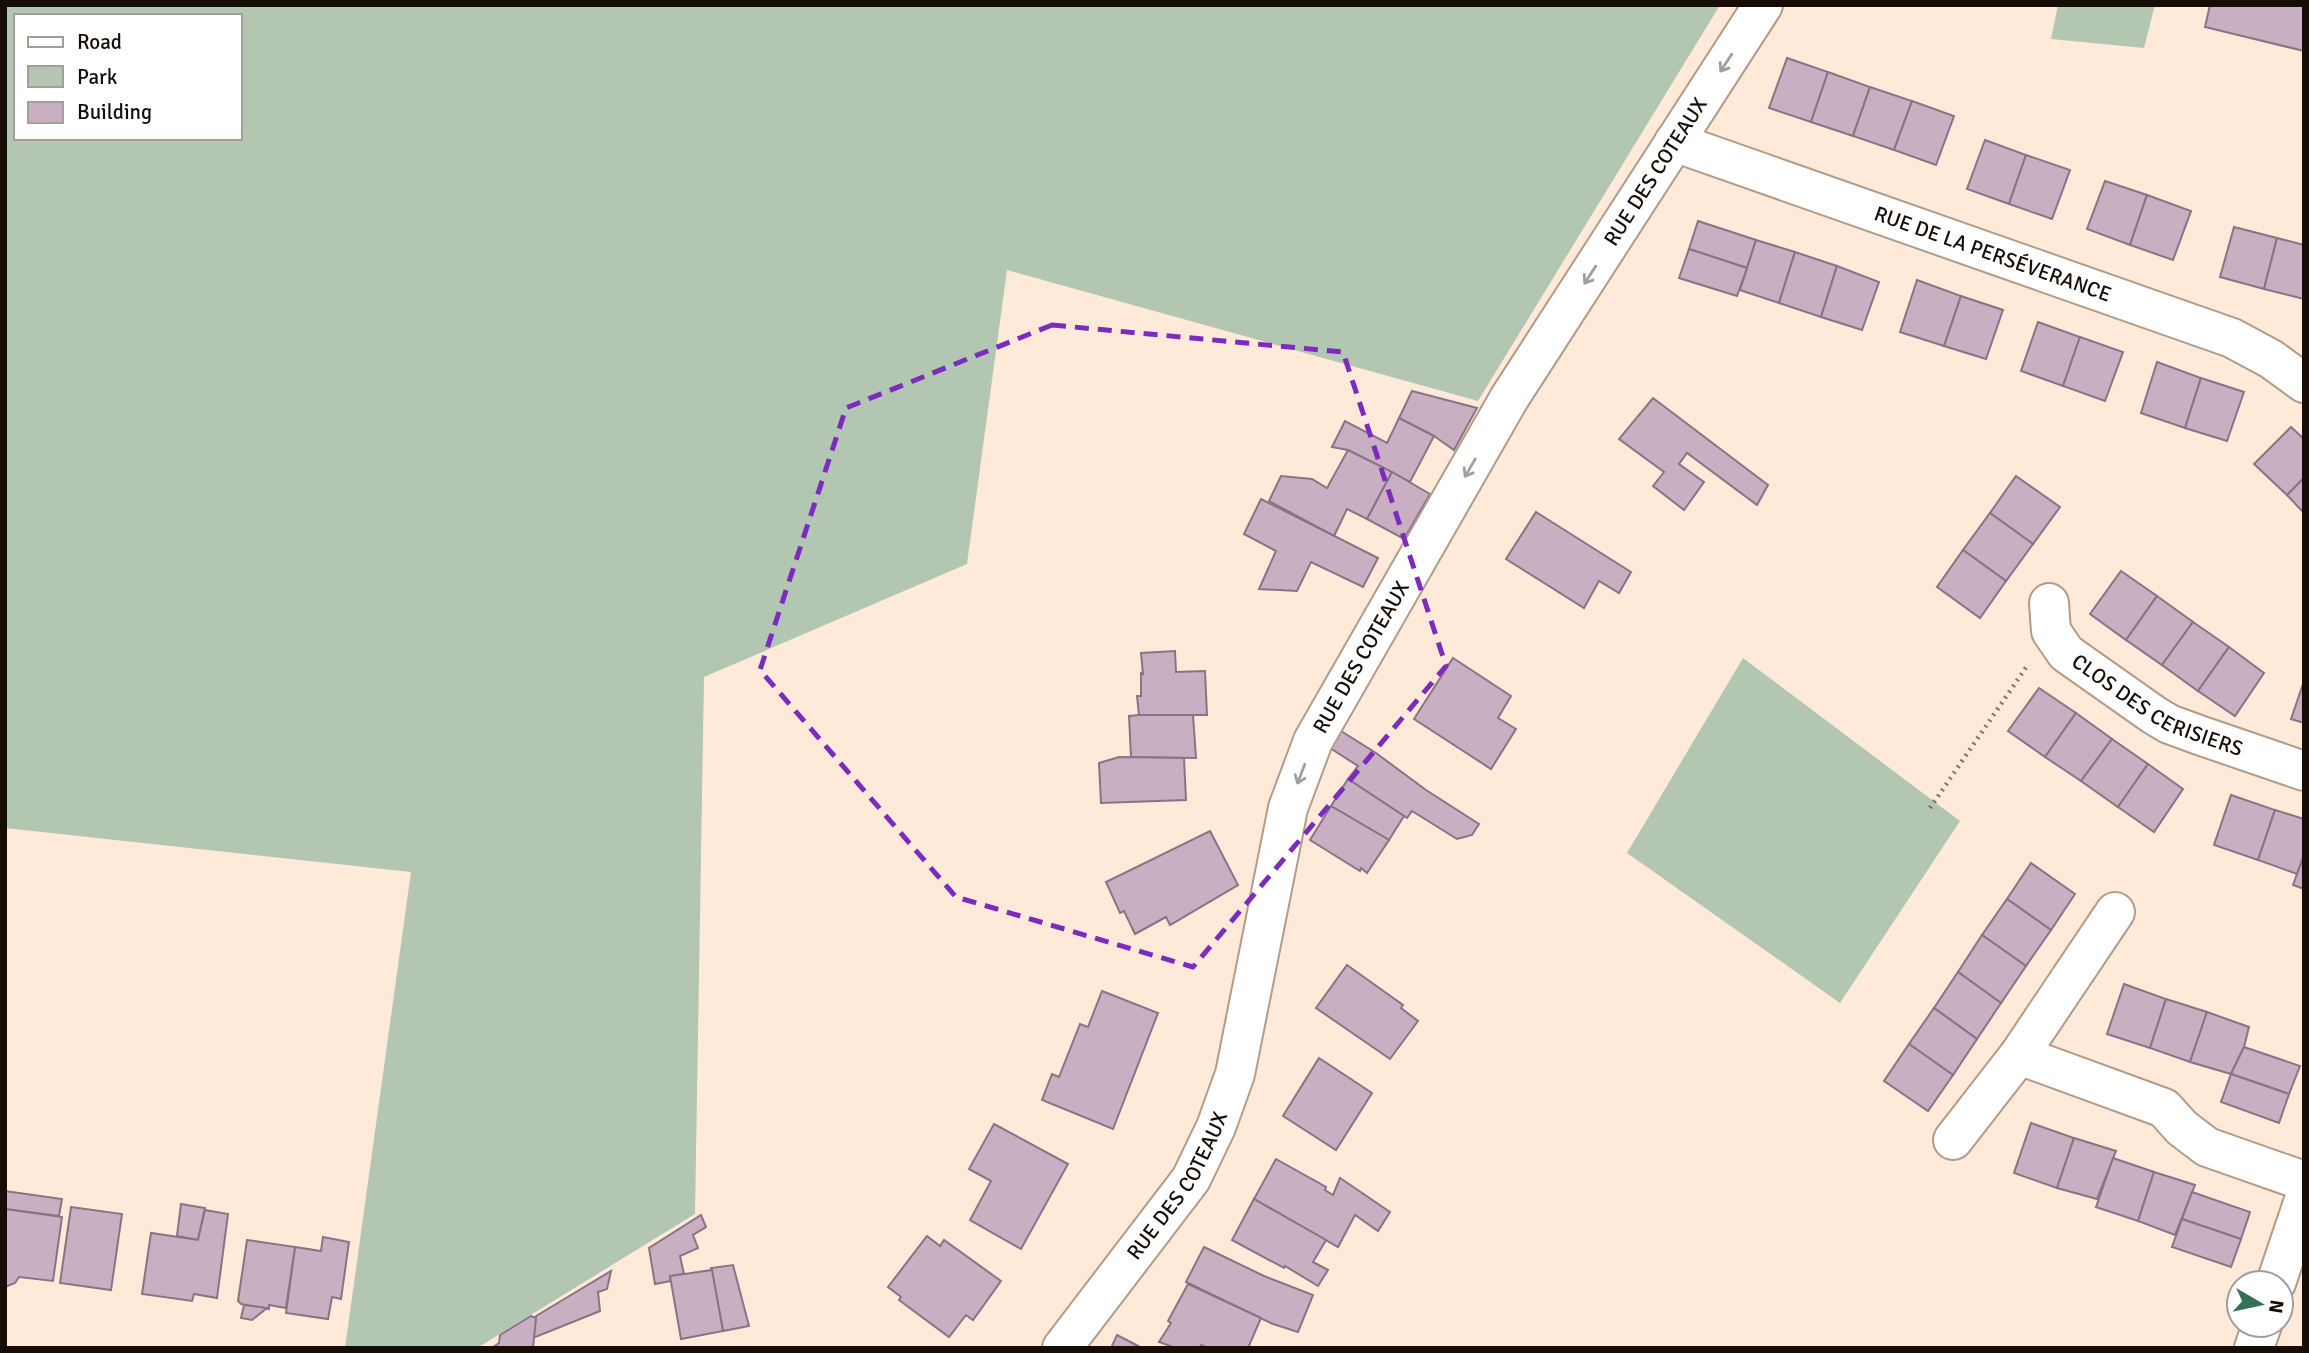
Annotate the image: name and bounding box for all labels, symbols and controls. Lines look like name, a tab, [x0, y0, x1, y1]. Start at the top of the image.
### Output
legend	[14, 14, 242, 140]
text: Road	[77, 29, 122, 55]
one-way arrow	[1719, 52, 1733, 72]
text: Park	[77, 64, 118, 90]
street label: RUE DES COTEAUX	[1598, 93, 1713, 251]
text: Building	[77, 99, 152, 125]
street label: RUE DE LA PERSÉVERANCE	[1871, 200, 2115, 308]
one-way arrow	[1583, 264, 1597, 284]
one-way arrow	[1463, 457, 1476, 478]
street label: RUE DES COTEAUX	[1307, 576, 1415, 738]
street label: CLOS DES CERISIERS	[2067, 648, 2246, 762]
one-way arrow	[1293, 762, 1306, 784]
street label: RUE DES COTEAUX	[1121, 1108, 1233, 1265]
north arrow	[2225, 1269, 2295, 1339]
text: N	[2263, 1298, 2289, 1315]

